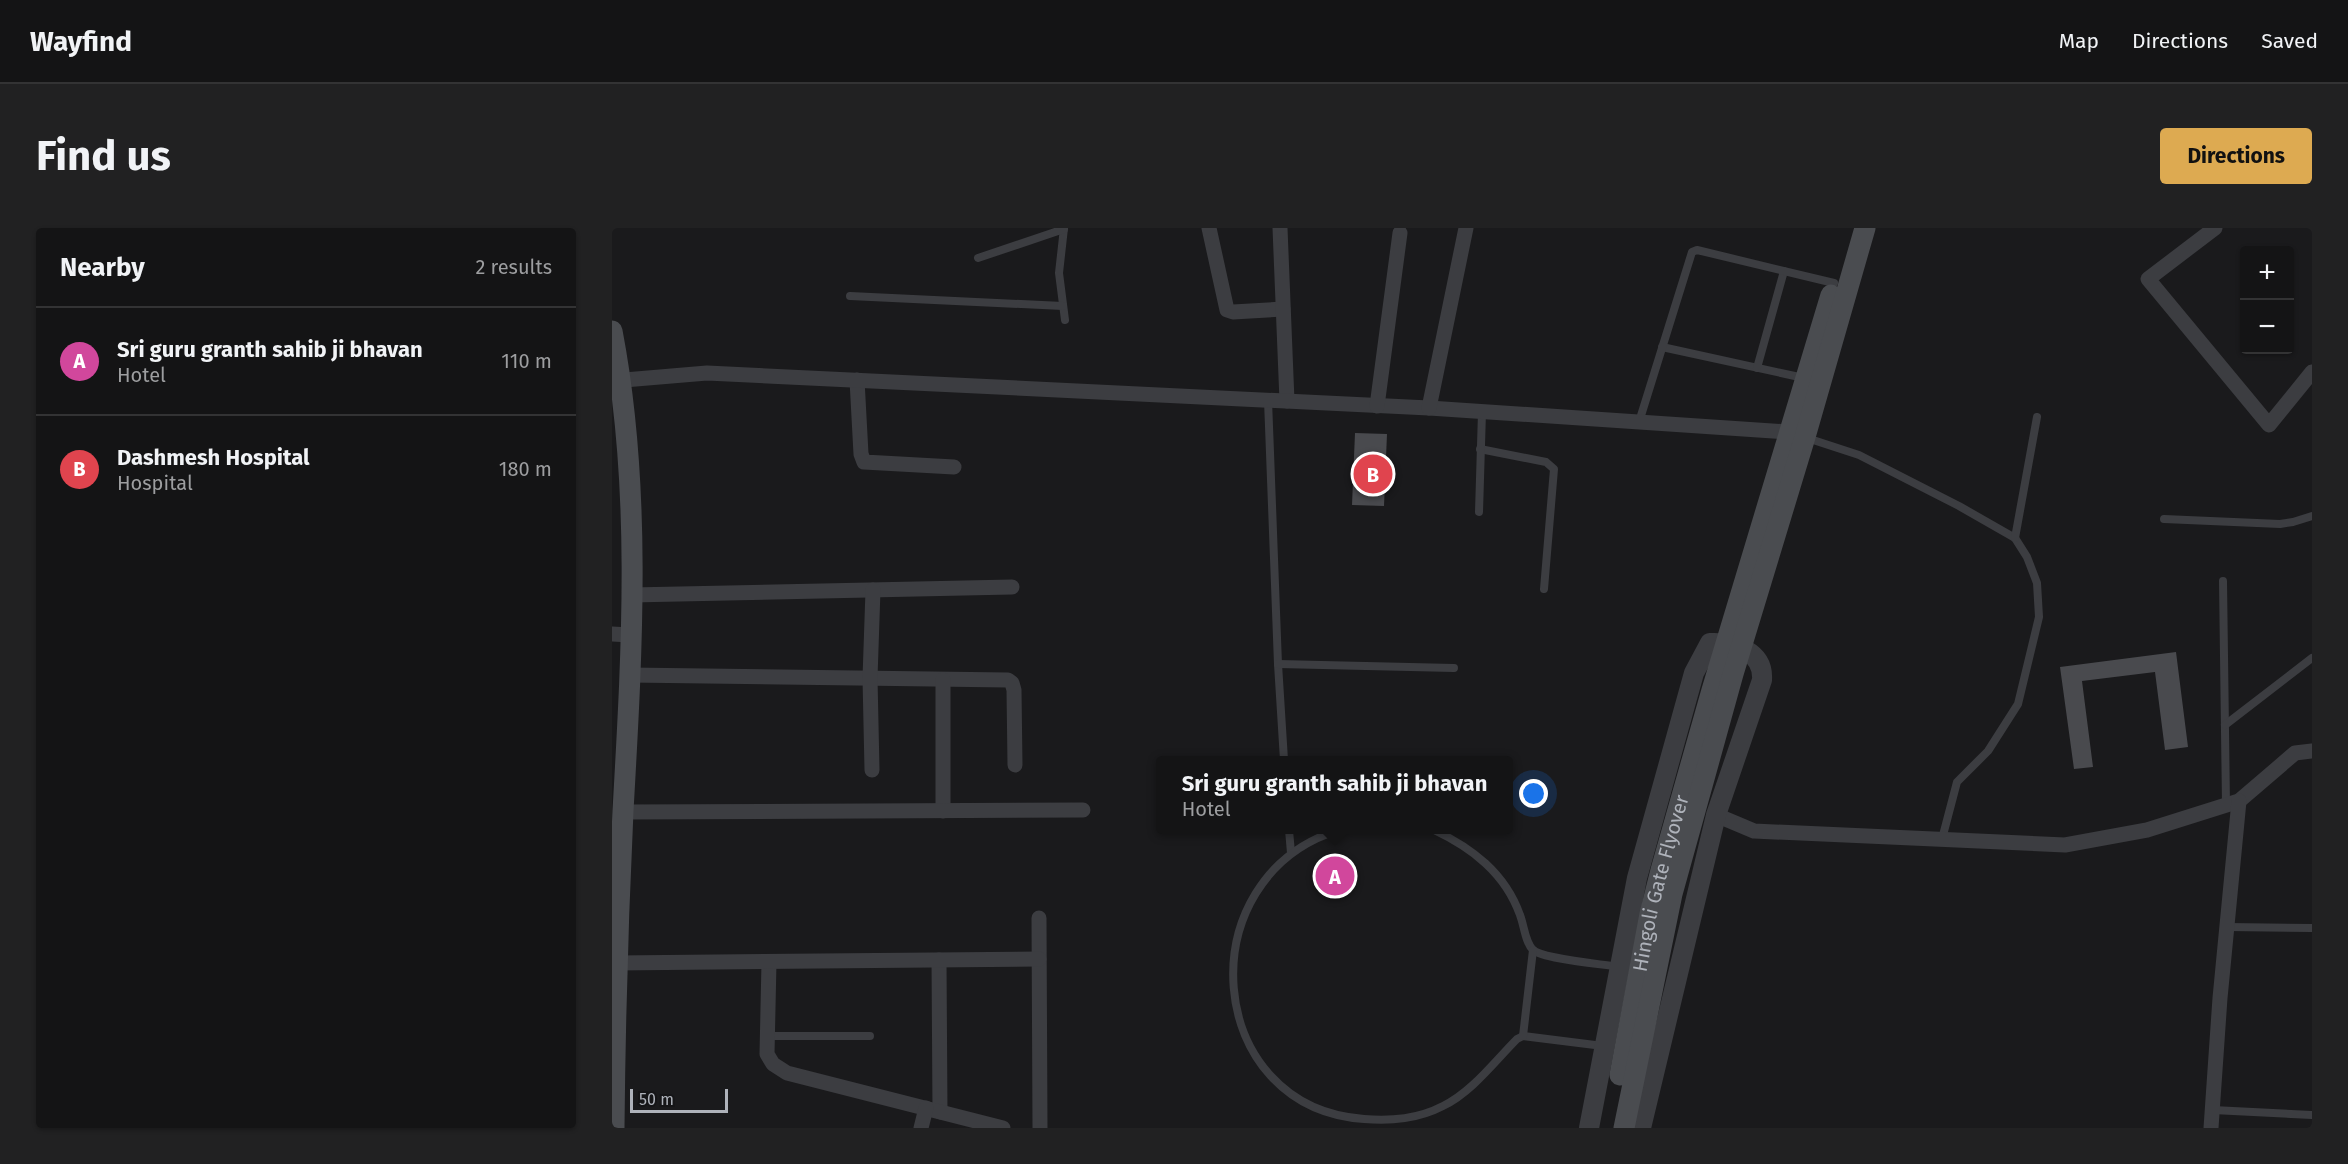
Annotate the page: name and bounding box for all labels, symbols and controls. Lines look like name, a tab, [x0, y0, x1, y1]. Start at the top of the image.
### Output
text: Wayfind	[30, 25, 132, 58]
text: Map	[2059, 28, 2099, 54]
text: Directions	[2132, 28, 2228, 54]
text: Saved	[2261, 28, 2318, 54]
button: Directions	[2160, 128, 2312, 184]
text: Find us	[36, 131, 171, 181]
map controls	[2240, 246, 2294, 354]
button: +	[2240, 246, 2294, 300]
text: Nearby	[60, 252, 145, 283]
text: 2 results	[475, 255, 552, 279]
button: −	[2240, 300, 2294, 354]
text: Sri guru granth sahib ji bhavan	[117, 336, 423, 363]
text: A	[74, 349, 85, 373]
text: 110 m	[501, 349, 552, 373]
text: Hotel	[117, 363, 166, 387]
text: Dashmesh Hospital	[117, 444, 310, 471]
pin: B	[1354, 452, 1392, 496]
text: B	[73, 457, 86, 481]
text: 180 m	[499, 457, 552, 481]
text: Hospital	[117, 471, 193, 495]
popup	[1156, 756, 1513, 834]
text: Sri guru granth sahib ji bhavan	[1182, 770, 1487, 797]
your location	[1519, 779, 1548, 808]
street label: Hingoli Gate Flyover	[1627, 792, 1694, 974]
text: Hotel	[1182, 797, 1231, 821]
pin: A	[1316, 854, 1354, 898]
scale bar	[630, 1086, 728, 1114]
text: 50 m	[639, 1090, 674, 1109]

